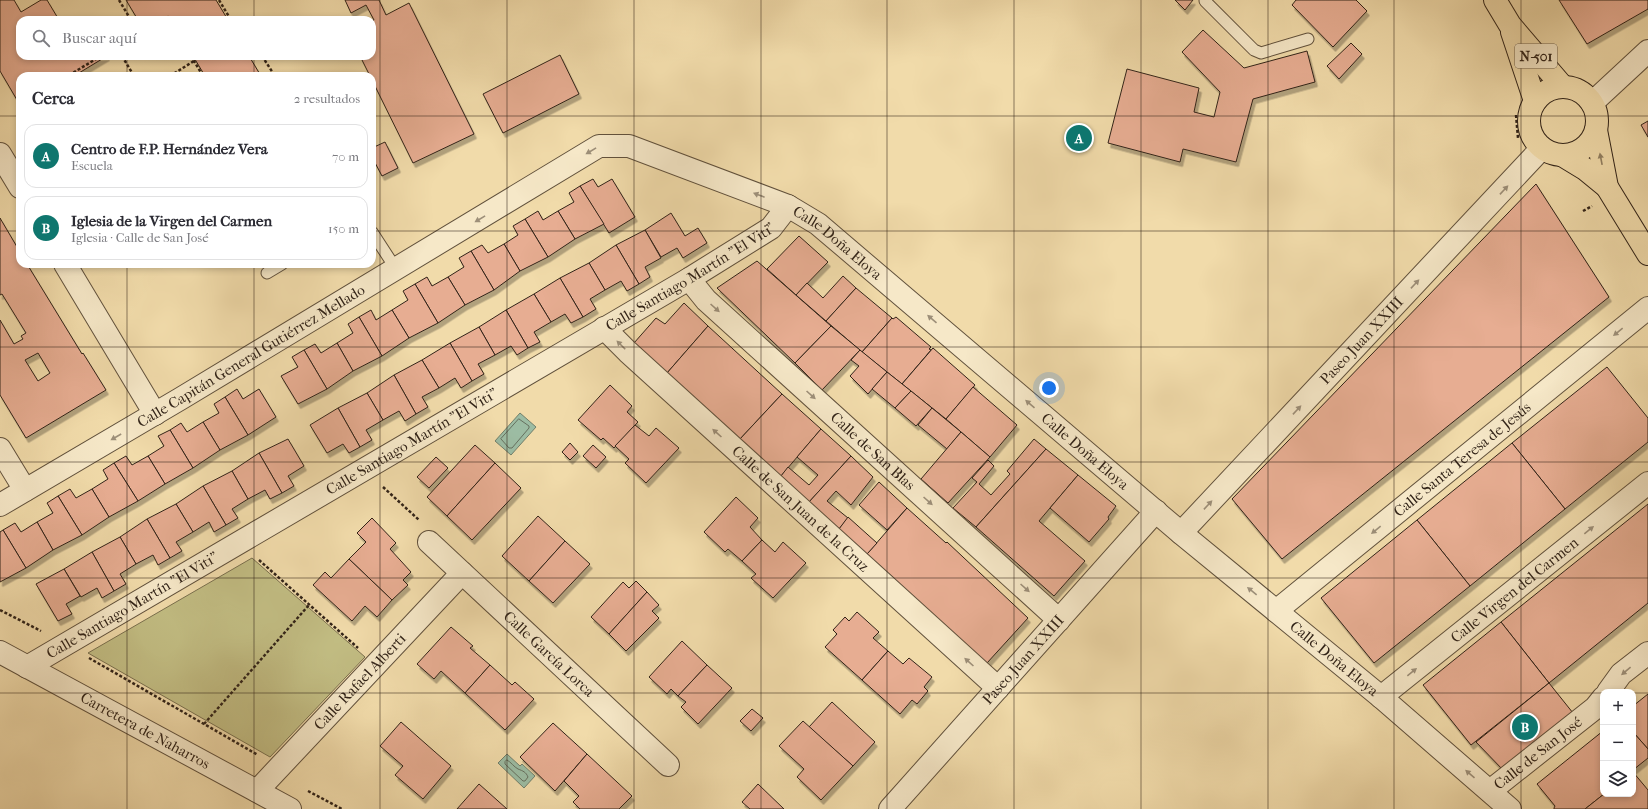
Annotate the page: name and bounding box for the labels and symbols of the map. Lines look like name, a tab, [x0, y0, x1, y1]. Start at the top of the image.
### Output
road number: N-501	[1515, 44, 1557, 68]
pin: A	[1066, 123, 1092, 153]
one-way arrow	[585, 148, 597, 155]
one-way arrow	[1598, 152, 1604, 165]
one-way arrow	[1499, 184, 1508, 195]
one-way arrow	[753, 192, 765, 198]
street label: Calle Doña Eloya	[790, 202, 886, 284]
one-way arrow	[475, 215, 485, 223]
street label: Calle Santiago Martín "El Viti"	[602, 219, 781, 335]
one-way arrow	[1410, 279, 1419, 289]
street label: Calle Capitán General Gutiérrez Mellado	[134, 280, 369, 431]
street label: Paseo Juan XXIII	[1316, 293, 1407, 388]
one-way arrow	[710, 303, 720, 312]
one-way arrow	[926, 315, 937, 324]
one-way arrow	[1612, 328, 1623, 337]
one-way arrow	[616, 341, 626, 350]
your location	[1039, 378, 1059, 398]
street label: Calle Santiago Martín "El Viti"	[323, 384, 501, 499]
one-way arrow	[807, 390, 816, 399]
street label: Calle Santa Teresa de Jesús	[1390, 398, 1535, 521]
one-way arrow	[1025, 399, 1036, 408]
one-way arrow	[1292, 405, 1302, 415]
street label: Calle de San Blas	[827, 408, 919, 494]
street label: Calle Doña Eloya	[1038, 409, 1133, 494]
one-way arrow	[712, 429, 722, 438]
one-way arrow	[110, 433, 122, 440]
street label: Calle de San Juan de la Cruz	[728, 442, 873, 576]
one-way arrow	[924, 496, 933, 505]
one-way arrow	[1203, 500, 1213, 510]
one-way arrow	[1370, 525, 1381, 534]
one-way arrow	[1584, 525, 1595, 534]
street label: Calle Virgen del Carmen	[1447, 533, 1582, 647]
street label: Calle Santiago Martín "El Viti"	[43, 548, 221, 663]
one-way arrow	[1020, 584, 1030, 593]
one-way arrow	[1247, 587, 1258, 596]
street label: Calle García Lorca	[500, 607, 599, 701]
street label: Paseo Juan XXIII	[979, 611, 1068, 708]
street label: Calle Doña Eloya	[1286, 617, 1383, 701]
street label: Calle Rafael Alberti	[310, 629, 410, 734]
one-way arrow	[964, 658, 973, 667]
one-way arrow	[1621, 666, 1631, 675]
one-way arrow	[1406, 668, 1417, 677]
street label: Carretera de Naharros	[77, 688, 213, 773]
street label: Calle de San José	[1490, 712, 1586, 793]
pin: B	[1512, 712, 1538, 742]
one-way arrow	[1465, 769, 1475, 779]

